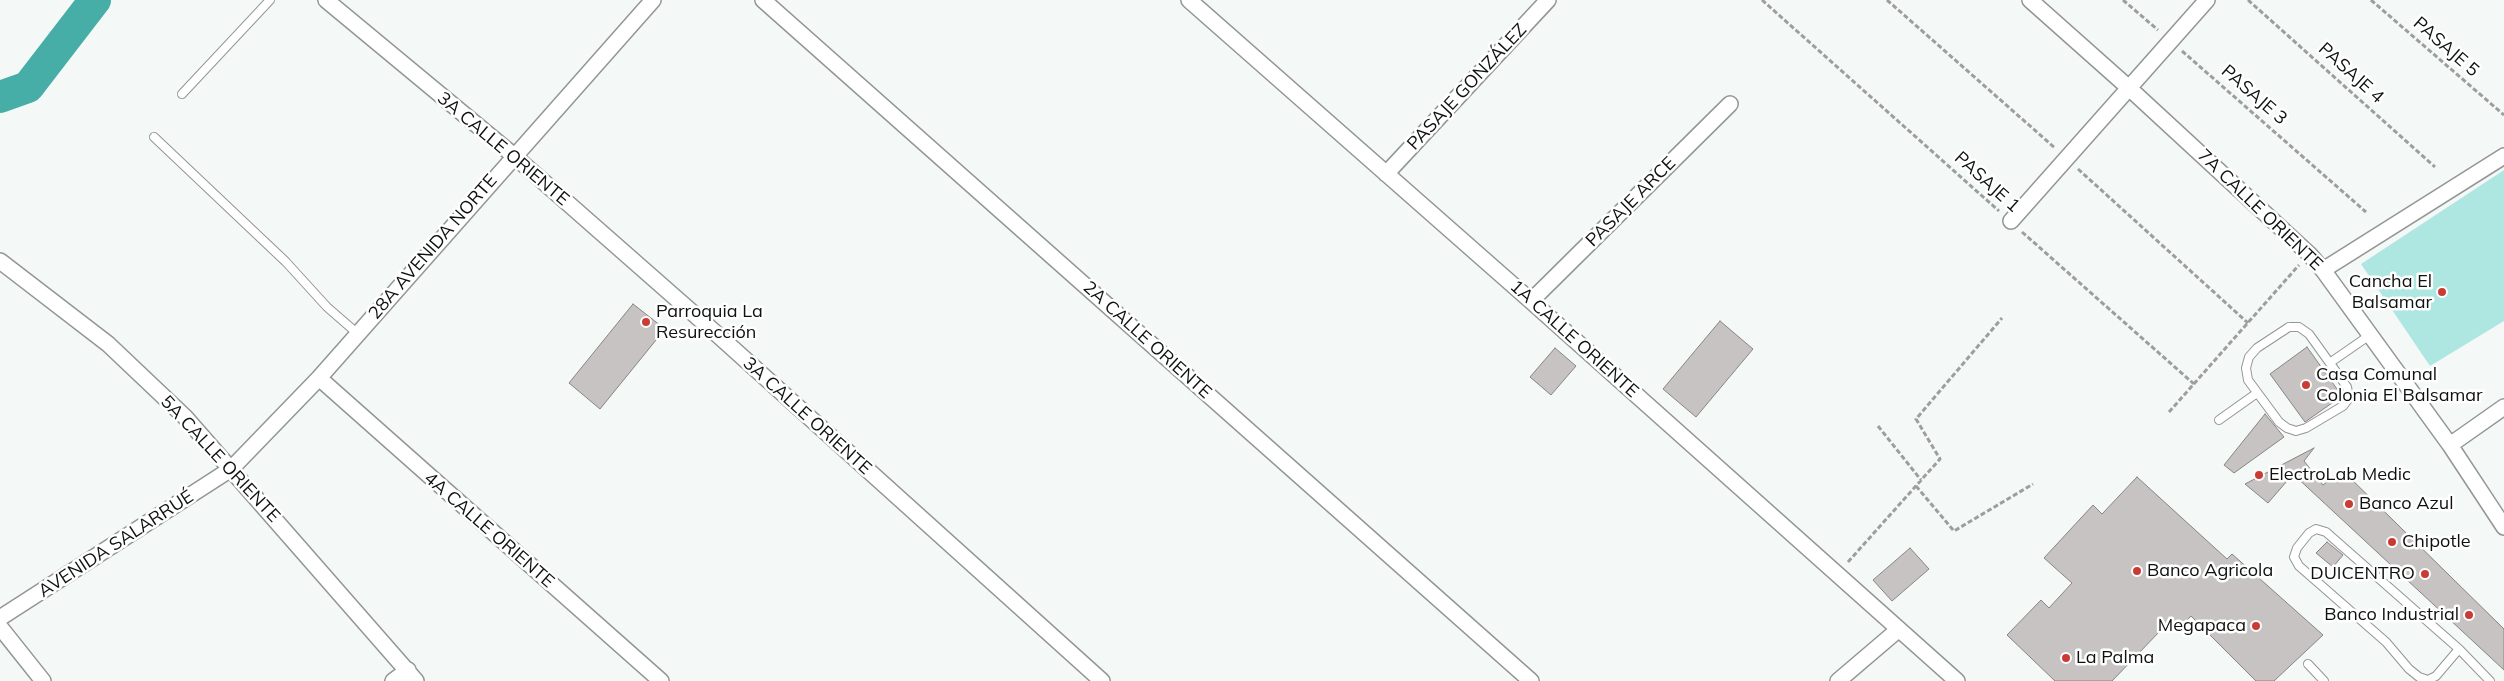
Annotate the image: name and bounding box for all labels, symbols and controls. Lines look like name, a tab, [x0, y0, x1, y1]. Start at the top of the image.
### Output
street label: PASAJE 5	[2409, 13, 2483, 81]
street label: PASAJE GONZÁLEZ	[1403, 19, 1531, 155]
street label: PASAJE 4	[2314, 38, 2388, 108]
street label: PASAJE 3	[2217, 61, 2291, 129]
street label: 3A CALLE ORIENTE	[433, 88, 573, 210]
street label: 7A CALLE ORIENTE	[2193, 145, 2327, 275]
street label: PASAJE 1	[1950, 147, 2024, 217]
street label: PASAJE ARCE	[1582, 153, 1680, 251]
street label: 28A AVENIDA NORTE	[364, 170, 502, 324]
place label: Cancha El Balsamar	[2349, 271, 2432, 314]
street label: 1A CALLE ORIENTE	[1505, 276, 1643, 402]
street label: 2A CALLE ORIENTE	[1078, 277, 1216, 403]
marker: Cancha El Balsamar	[2436, 286, 2448, 298]
place label: Parroquia La Resurección	[656, 301, 763, 344]
marker: Parroquia La Resurección	[640, 316, 652, 328]
street label: 3A CALLE ORIENTE	[738, 353, 876, 479]
place label: Casa Comunal Colonia El Balsamar	[2316, 364, 2483, 406]
marker: Casa Comunal Colonia El Balsamar	[2300, 379, 2312, 391]
street label: 5A CALLE ORIENTE	[156, 391, 284, 527]
place label: ElectroLab Medic	[2269, 464, 2411, 486]
street label: 4A CALLE ORIENTE	[420, 468, 558, 592]
marker: ElectroLab Medic	[2253, 469, 2265, 481]
street label: AVENIDA SALARRUÉ	[34, 486, 198, 602]
place label: Banco Azul	[2359, 493, 2454, 515]
marker: Banco Azul	[2343, 498, 2355, 510]
place label: Chipotle	[2402, 531, 2471, 553]
marker: Chipotle	[2386, 536, 2398, 548]
place label: Banco Agricola	[2147, 560, 2273, 582]
place label: DUICENTRO	[2310, 563, 2415, 585]
marker: Banco Agricola	[2131, 565, 2143, 577]
marker: DUICENTRO	[2419, 568, 2431, 580]
place label: Banco Industrial	[2324, 604, 2459, 626]
marker: Banco Industrial	[2463, 609, 2475, 621]
place label: Megapaca	[2158, 615, 2246, 637]
marker: Megapaca	[2250, 620, 2262, 632]
place label: La Palma	[2076, 647, 2154, 669]
marker: La Palma	[2060, 652, 2072, 664]

